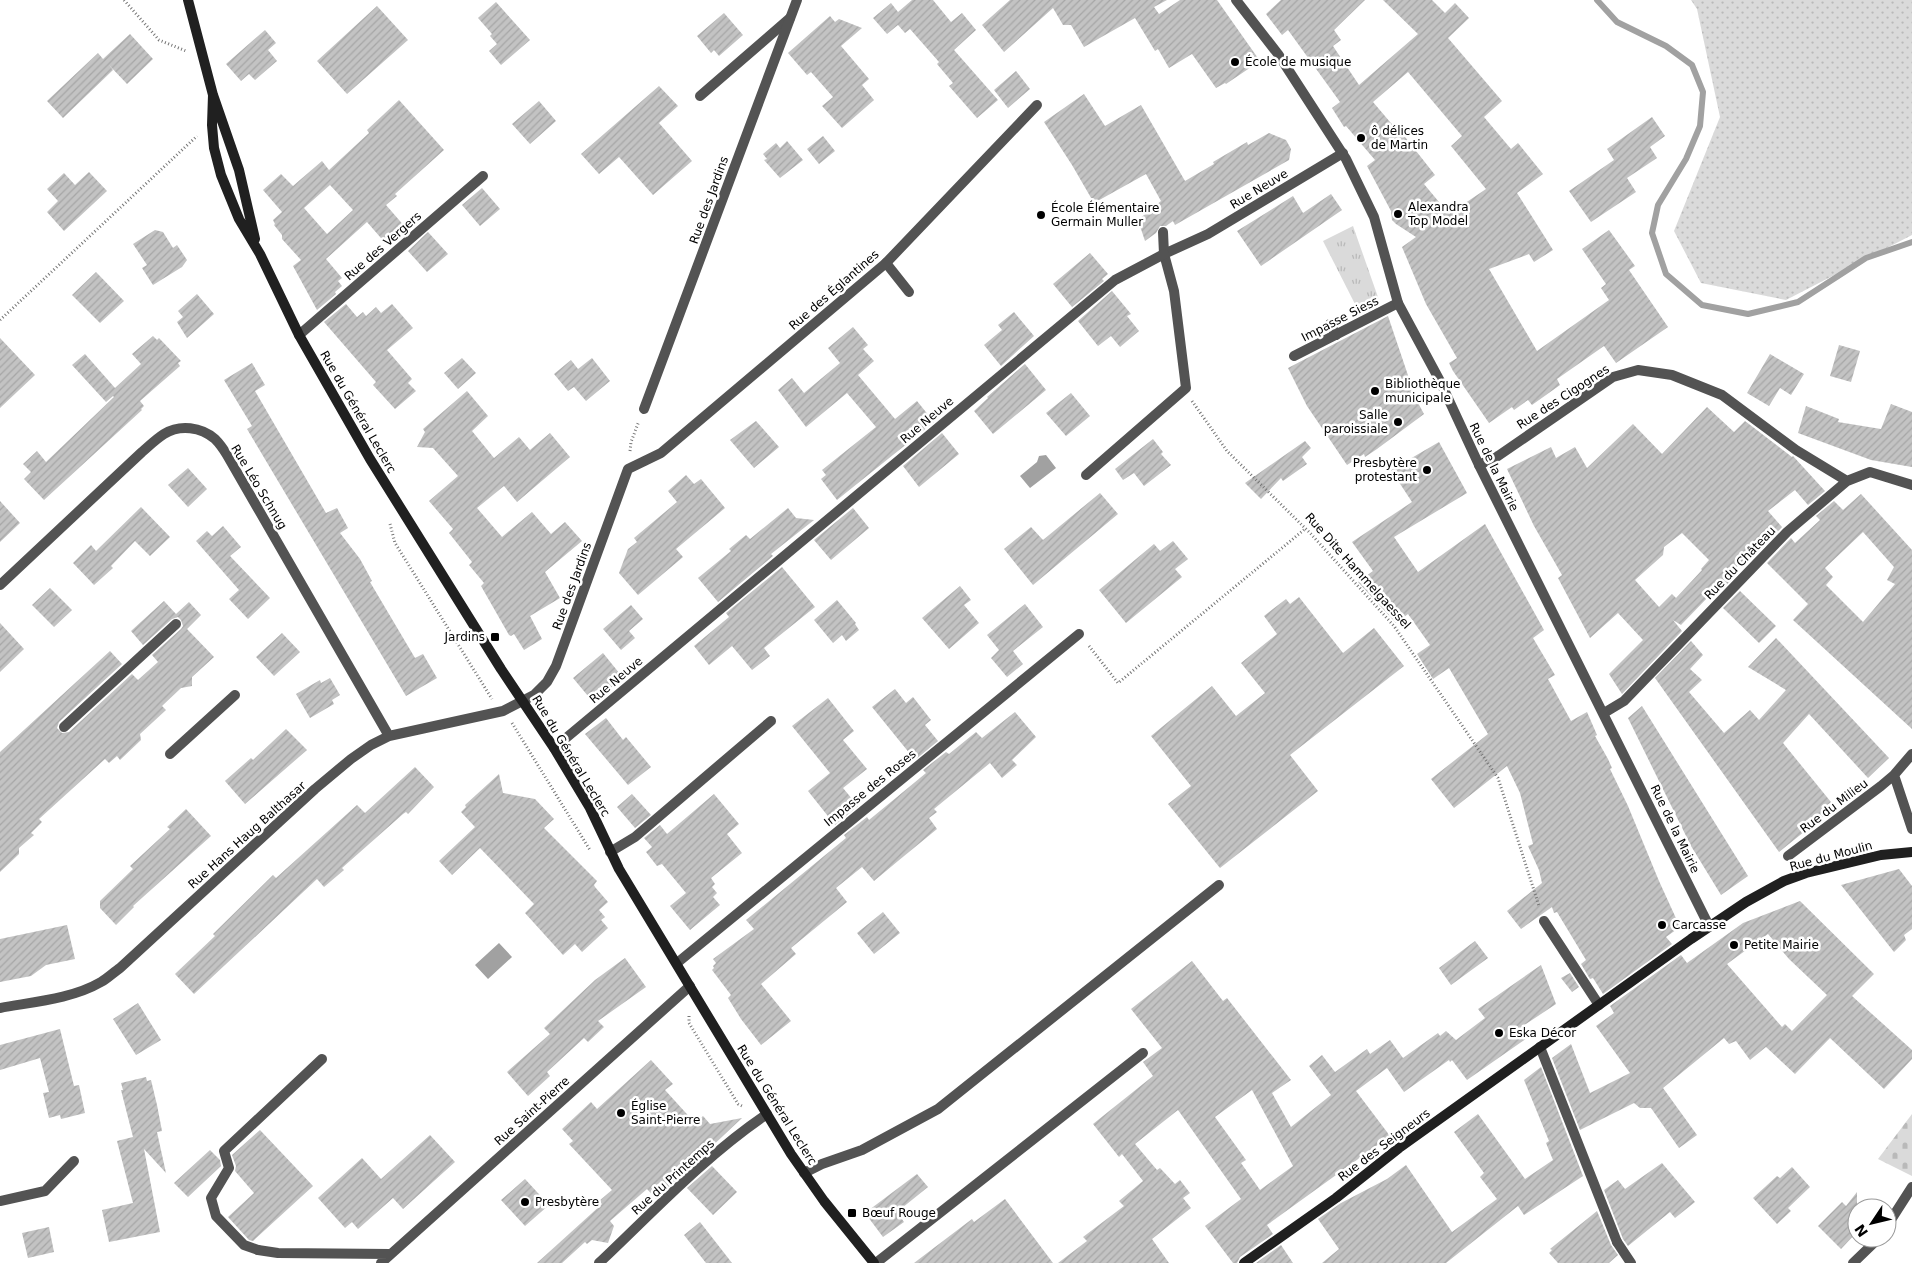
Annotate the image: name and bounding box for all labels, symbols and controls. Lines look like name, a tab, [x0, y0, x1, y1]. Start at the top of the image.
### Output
place label: École de musique	[1245, 54, 1351, 69]
marker: École de musique	[1229, 56, 1241, 68]
place label: ô délices de Martin	[1371, 124, 1428, 152]
marker: ô délices de Martin	[1355, 132, 1367, 144]
street label: Rue des Jardins	[687, 154, 731, 246]
street label: Rue Neuve	[1228, 166, 1290, 212]
place label: École Élémentaire Germain Muller	[1051, 200, 1159, 229]
place label: Alexandra Top Model	[1407, 200, 1469, 228]
marker: Alexandra Top Model	[1392, 208, 1404, 220]
street label: Rue des Vergers	[342, 209, 424, 283]
marker: École Élémentaire Germain Muller	[1035, 209, 1047, 221]
street label: Rue des Églantines	[786, 246, 882, 333]
street label: Impasse Siess	[1299, 294, 1381, 344]
street label: Rue du Général Leclerc	[317, 348, 399, 476]
street label: Rue des Cigognes	[1514, 362, 1612, 432]
place label: Bibliothèque municipale	[1385, 377, 1461, 405]
marker: Bibliothèque municipale	[1369, 385, 1381, 397]
street label: Rue Neuve	[898, 394, 956, 446]
place label: Salle paroissiale	[1324, 408, 1388, 436]
marker: Salle paroissiale	[1392, 416, 1404, 428]
street label: Rue de la Mairie	[1467, 421, 1521, 513]
street label: Rue Léo Schnug	[228, 442, 290, 532]
place label: Presbytère protestant	[1353, 456, 1417, 484]
marker: Presbytère protestant	[1421, 464, 1433, 476]
street label: Rue Dite Hammelgaessel	[1302, 510, 1414, 632]
street label: Rue du Château	[1702, 524, 1778, 602]
street label: Rue des Jardins	[550, 540, 594, 632]
place label: Jardins	[444, 630, 485, 644]
marker: Jardins	[489, 631, 501, 643]
street label: Rue Neuve	[587, 654, 645, 706]
street label: Rue du Général Leclerc	[529, 693, 613, 819]
street label: Impasse des Roses	[821, 747, 919, 829]
street label: Rue du Milieu	[1797, 776, 1871, 836]
street label: Rue Hans Haug Balthasar	[185, 779, 309, 891]
street label: Rue de la Mairie	[1648, 783, 1702, 875]
street label: Rue du Moulin	[1788, 838, 1874, 874]
place label: Carcasse	[1672, 918, 1726, 932]
marker: Carcasse	[1656, 919, 1668, 931]
place label: Petite Mairie	[1744, 938, 1819, 952]
marker: Petite Mairie	[1728, 939, 1740, 951]
place label: Eska Décor	[1509, 1026, 1576, 1040]
marker: Eska Décor	[1493, 1027, 1505, 1039]
street label: Rue du Général Leclerc	[734, 1042, 820, 1168]
street label: Rue Saint-Pierre	[492, 1074, 572, 1148]
place label: Église Saint-Pierre	[631, 1098, 700, 1127]
street label: Rue des Seigneurs	[1335, 1106, 1433, 1184]
marker: Église Saint-Pierre	[615, 1107, 627, 1119]
street label: Rue du Printemps	[629, 1136, 717, 1218]
place label: Presbytère	[535, 1195, 599, 1209]
marker: Presbytère	[519, 1196, 531, 1208]
north arrow	[1847, 1198, 1897, 1248]
place label: Bœuf Rouge	[862, 1206, 936, 1220]
marker: Bœuf Rouge	[846, 1207, 858, 1219]
text: N	[1851, 1221, 1871, 1240]

